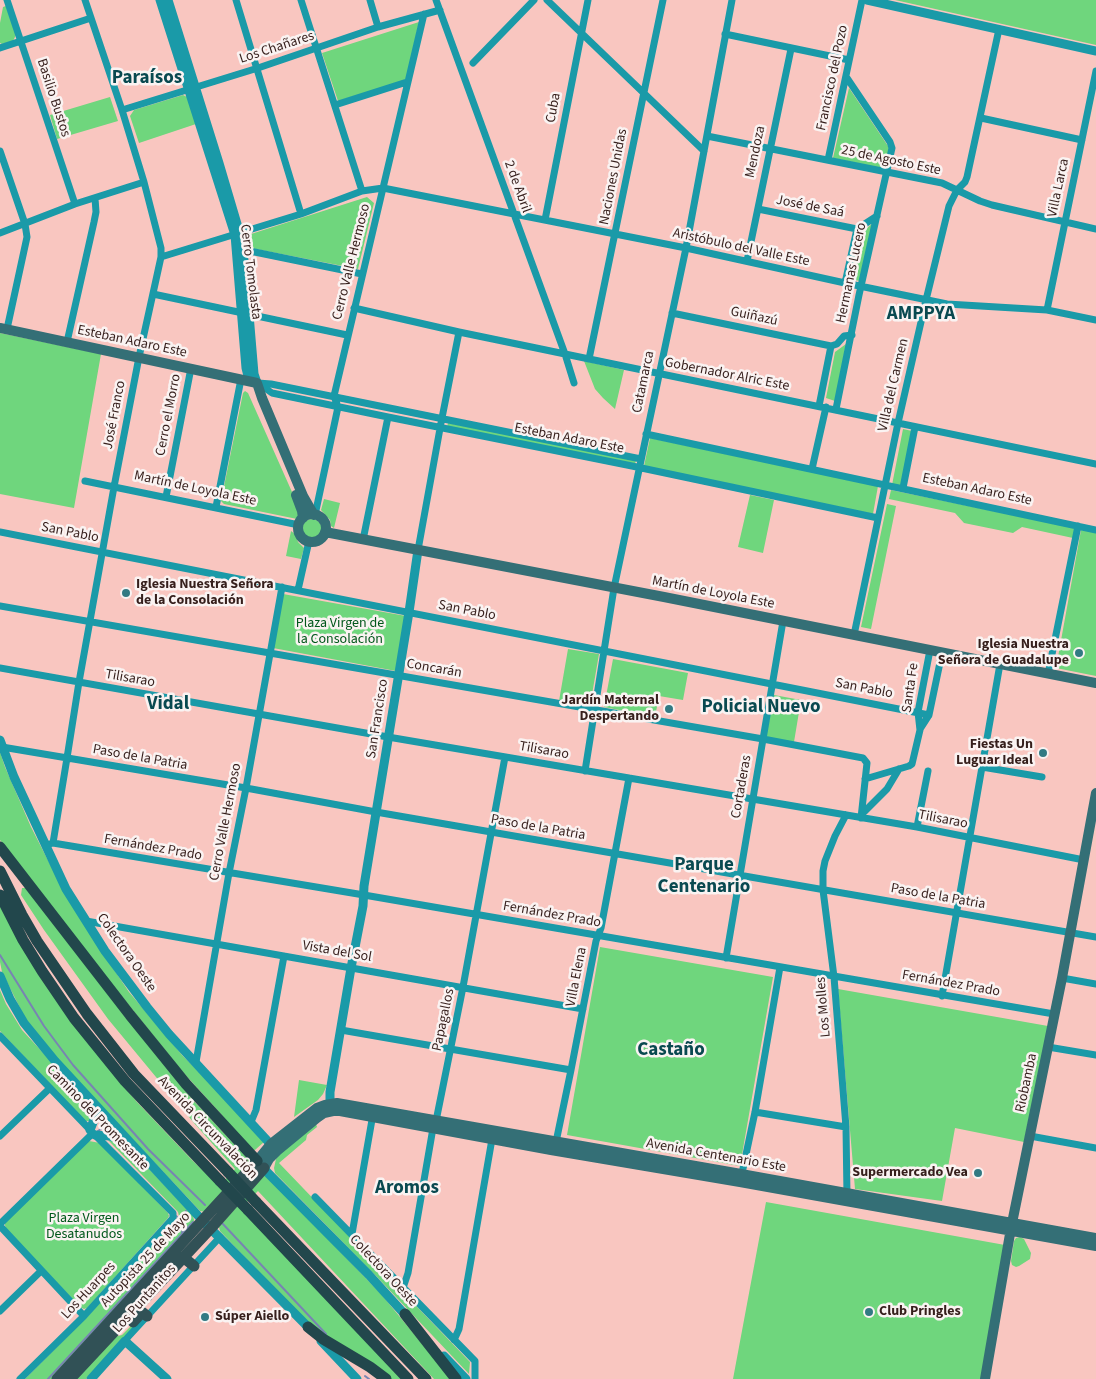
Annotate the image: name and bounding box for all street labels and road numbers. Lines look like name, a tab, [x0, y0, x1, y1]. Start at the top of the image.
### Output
street label: Francisco del Pozo	[814, 24, 852, 132]
street label: Los Chañares	[237, 28, 317, 68]
street label: Basilio Bustos	[32, 57, 74, 139]
street label: Cuba	[543, 92, 565, 124]
street label: Mendoza	[742, 124, 770, 180]
street label: Naciones Unidas	[596, 127, 632, 227]
street label: 25 de Agosto Este	[840, 142, 942, 180]
street label: Villa Larca	[1045, 157, 1073, 219]
street label: 2 de Abril	[500, 159, 534, 215]
street label: José de Saá	[775, 192, 845, 222]
street label: Cerro Valle Hermoso	[329, 202, 375, 322]
street label: Hermanas Lucero	[833, 221, 871, 325]
street label: Cerro Tomolasta	[236, 223, 264, 321]
street label: Aristóbulo del Valle Este	[671, 225, 811, 271]
street label: Guiñazú	[729, 304, 779, 330]
street label: Esteban Adaro Este	[76, 322, 188, 362]
street label: Villa del Carmen	[875, 337, 913, 433]
street label: Catamarca	[629, 349, 659, 415]
street label: Gobernador Alric Este	[663, 355, 791, 395]
street label: Cerro el Morro	[153, 373, 185, 457]
street label: José Franco	[100, 379, 130, 451]
street label: Esteban Adaro Este	[513, 420, 625, 458]
street label: Martín de Loyola Este	[132, 468, 258, 510]
street label: Esteban Adaro Este	[921, 470, 1033, 510]
street label: San Pablo	[40, 519, 100, 547]
street label: Martín de Loyola Este	[650, 573, 776, 613]
street label: San Pablo	[437, 597, 497, 625]
street label: Concarán	[405, 656, 463, 682]
street label: Santa Fe	[899, 662, 923, 714]
street label: Tilisarao	[104, 666, 156, 692]
street label: San Pablo	[834, 675, 894, 703]
street label: San Francisco	[363, 678, 393, 760]
street label: Tilisarao	[518, 738, 570, 764]
street label: Paso de la Patria	[91, 741, 189, 775]
street label: Cortaderas	[728, 754, 756, 820]
street label: Cerro Valle Hermoso	[206, 762, 246, 882]
street label: Tilisarao	[917, 807, 969, 833]
street label: Paso de la Patria	[489, 811, 587, 845]
street label: Fernández Prado	[103, 831, 203, 865]
street label: Paso de la Patria	[889, 880, 987, 914]
street label: Fernández Prado	[502, 898, 602, 932]
street label: Colectora Oeste	[93, 910, 159, 996]
street label: Vista del Sol	[301, 938, 373, 966]
street label: Villa Elena	[563, 946, 591, 1008]
street label: Fernández Prado	[901, 967, 1001, 1001]
street label: Los Molles	[813, 976, 835, 1038]
street label: Papagallos	[429, 987, 459, 1053]
street label: Riobamba	[1013, 1052, 1041, 1114]
street label: Camino del Promesante	[42, 1062, 152, 1174]
street label: Avenida Circunvalación	[154, 1073, 260, 1183]
street label: Avenida Centenario Este	[645, 1135, 787, 1177]
street label: Autopista 25 de Mayo	[98, 1209, 194, 1311]
street label: Colectora Oeste	[345, 1232, 421, 1310]
street label: Los Huarpes	[58, 1259, 120, 1323]
street label: Los Puntanitos	[110, 1261, 180, 1337]

